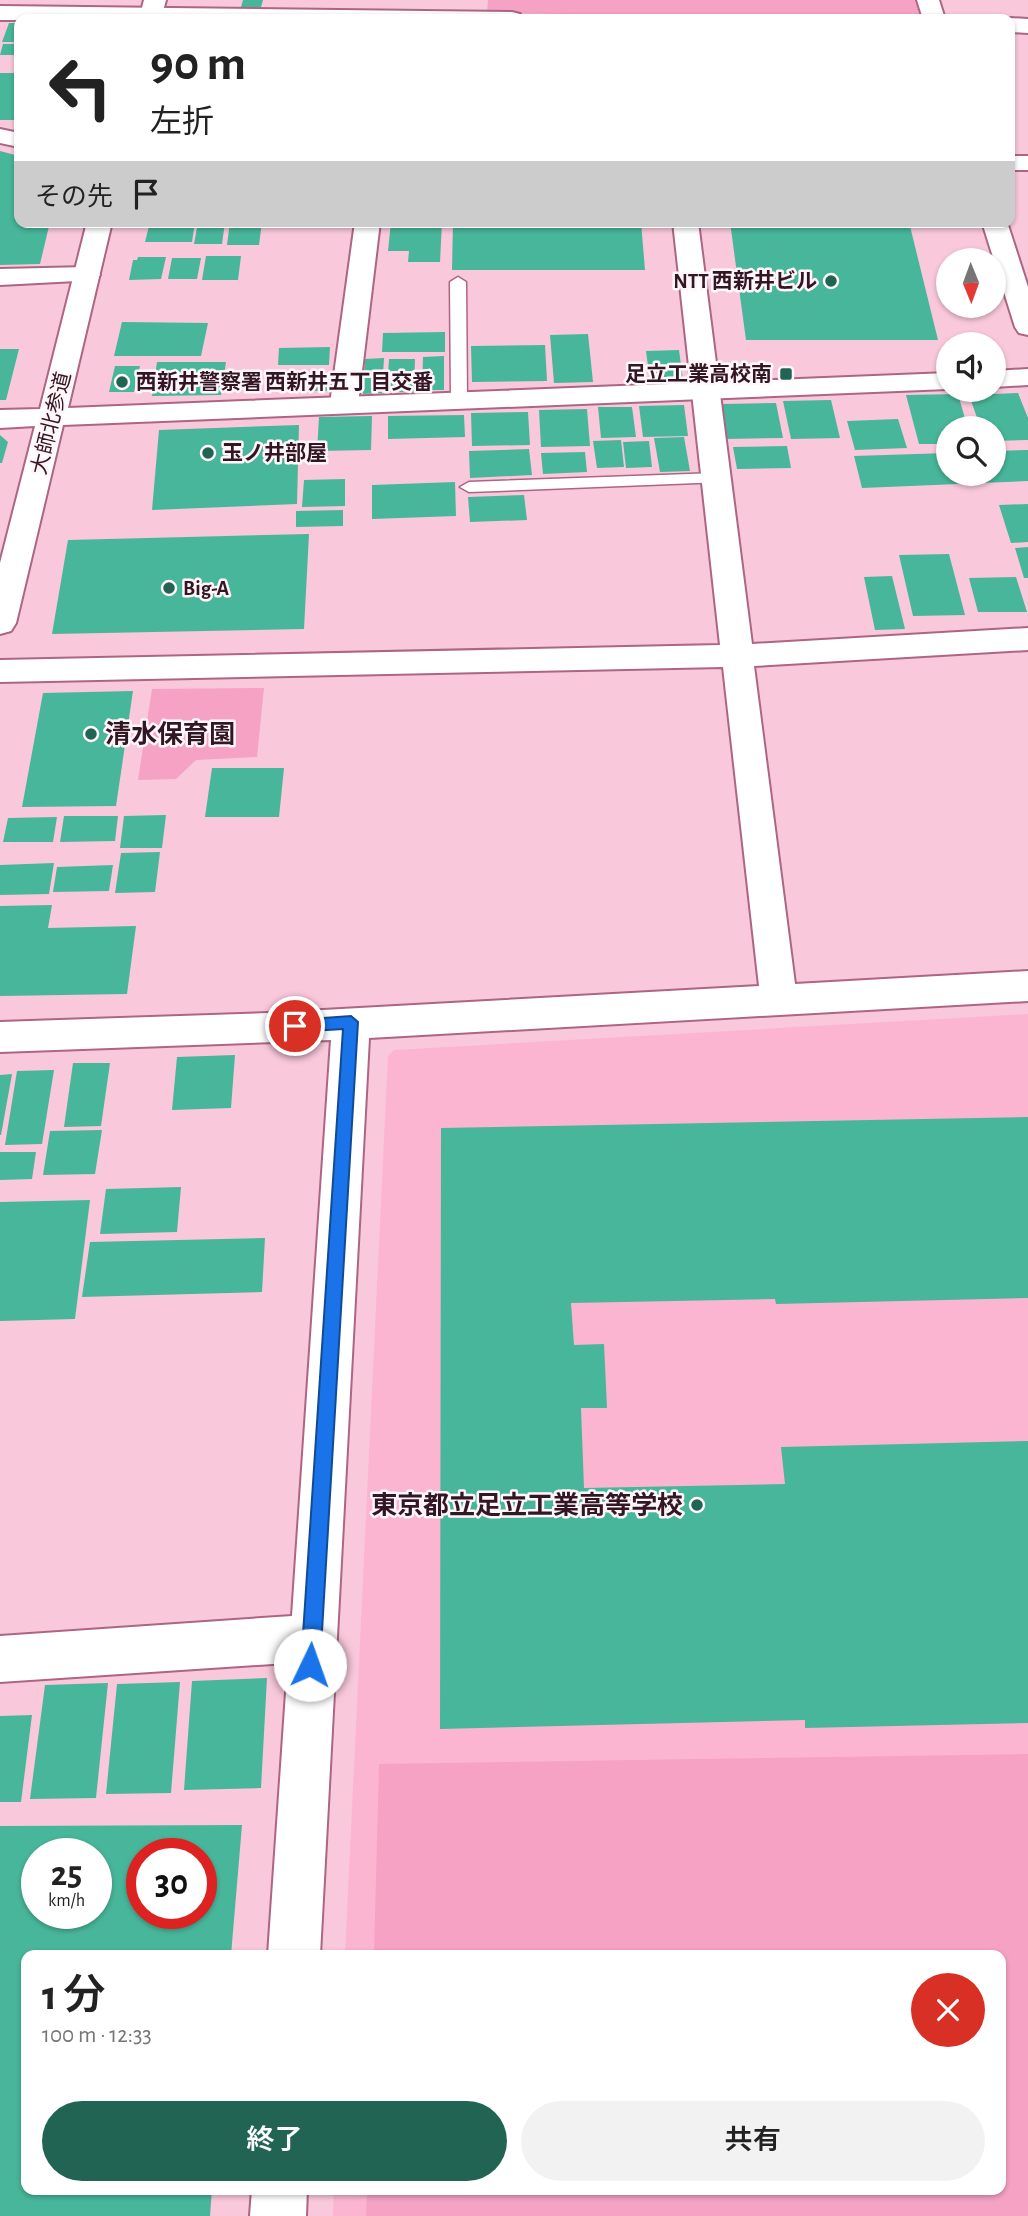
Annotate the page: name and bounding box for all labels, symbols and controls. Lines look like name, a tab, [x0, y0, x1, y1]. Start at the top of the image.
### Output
text: 90 m	[150, 40, 246, 89]
icon: left	[35, 42, 126, 133]
text: 左折	[150, 106, 214, 138]
icon: arrive	[127, 175, 165, 213]
text: その先	[35, 184, 113, 210]
north arrow	[936, 248, 1006, 318]
map controls	[936, 248, 1006, 486]
place label: NTT 西新井ビル	[673, 269, 817, 292]
marker: NTT 西新井ビル	[823, 273, 839, 289]
button: sound	[936, 332, 1006, 402]
place label: 足立工業高校南	[625, 363, 772, 385]
marker: 足立工業高校南	[778, 366, 794, 382]
street label: 大師北参道	[28, 369, 74, 477]
place label: 西新井警察署 西新井五丁目交番	[136, 370, 433, 393]
marker: 西新井警察署 西新井五丁目交番	[114, 374, 130, 390]
button: search	[936, 416, 1006, 486]
place label: 玉ノ井部屋	[222, 441, 327, 464]
marker: 玉ノ井部屋	[200, 445, 216, 461]
place label: Big-A	[183, 578, 230, 599]
marker: Big-A	[161, 580, 177, 596]
place label: 清水保育園	[105, 720, 235, 748]
marker: 清水保育園	[83, 726, 99, 742]
pin	[265, 996, 325, 1056]
icon: arrive	[276, 1007, 314, 1045]
place label: 東京都立足立工業高等学校	[371, 1491, 683, 1519]
marker: 東京都立足立工業高等学校	[689, 1497, 705, 1513]
position arrow	[273, 1628, 347, 1702]
speed limit sign: 30	[126, 1838, 217, 1929]
text: 25	[51, 1857, 82, 1892]
text: km/h	[48, 1892, 85, 1910]
button: close	[911, 1973, 985, 2047]
text: 1 分	[42, 1975, 105, 2017]
text: 100 m · 12:33	[42, 2024, 152, 2047]
button: 終了	[42, 2101, 507, 2181]
button: 共有	[521, 2101, 985, 2181]

